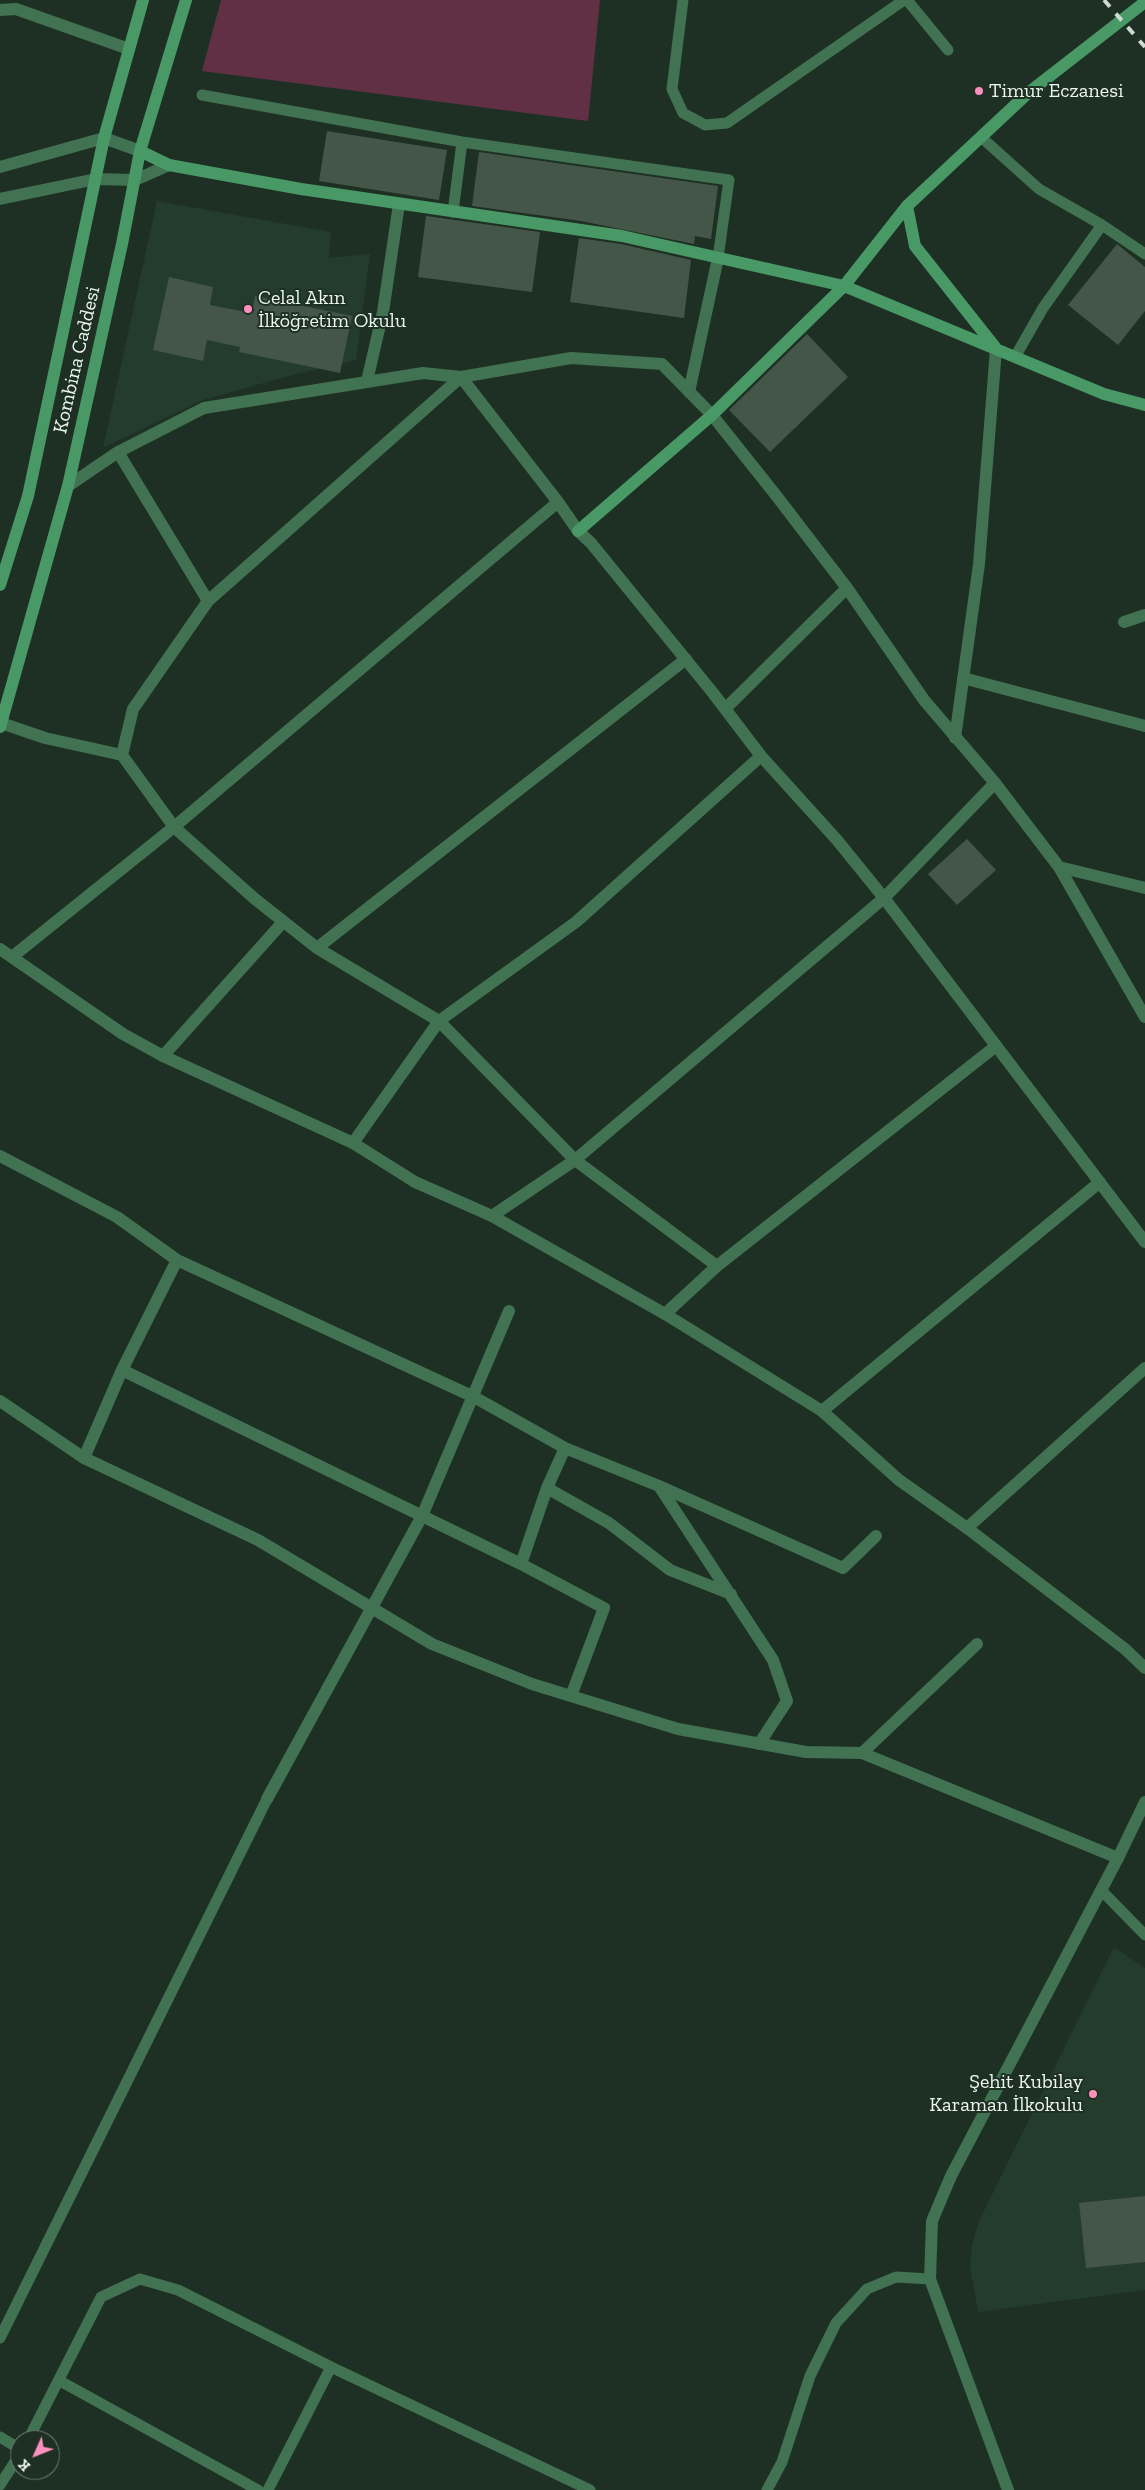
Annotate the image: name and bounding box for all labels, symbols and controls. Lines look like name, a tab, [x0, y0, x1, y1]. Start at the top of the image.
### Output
place label: Timur Eczanesi	[989, 79, 1124, 103]
marker: Timur Eczanesi	[973, 85, 985, 97]
street label: Kombina Caddesi	[48, 284, 106, 436]
place label: Celal Akın İlköğretim Okulu	[258, 286, 406, 333]
marker: Celal Akın İlköğretim Okulu	[242, 303, 254, 315]
place label: Şehit Kubilay Karaman İlkokulu	[929, 2070, 1083, 2117]
marker: Şehit Kubilay Karaman İlkokulu	[1087, 2088, 1099, 2100]
north arrow	[10, 2430, 60, 2480]
text: K	[15, 2456, 34, 2474]

